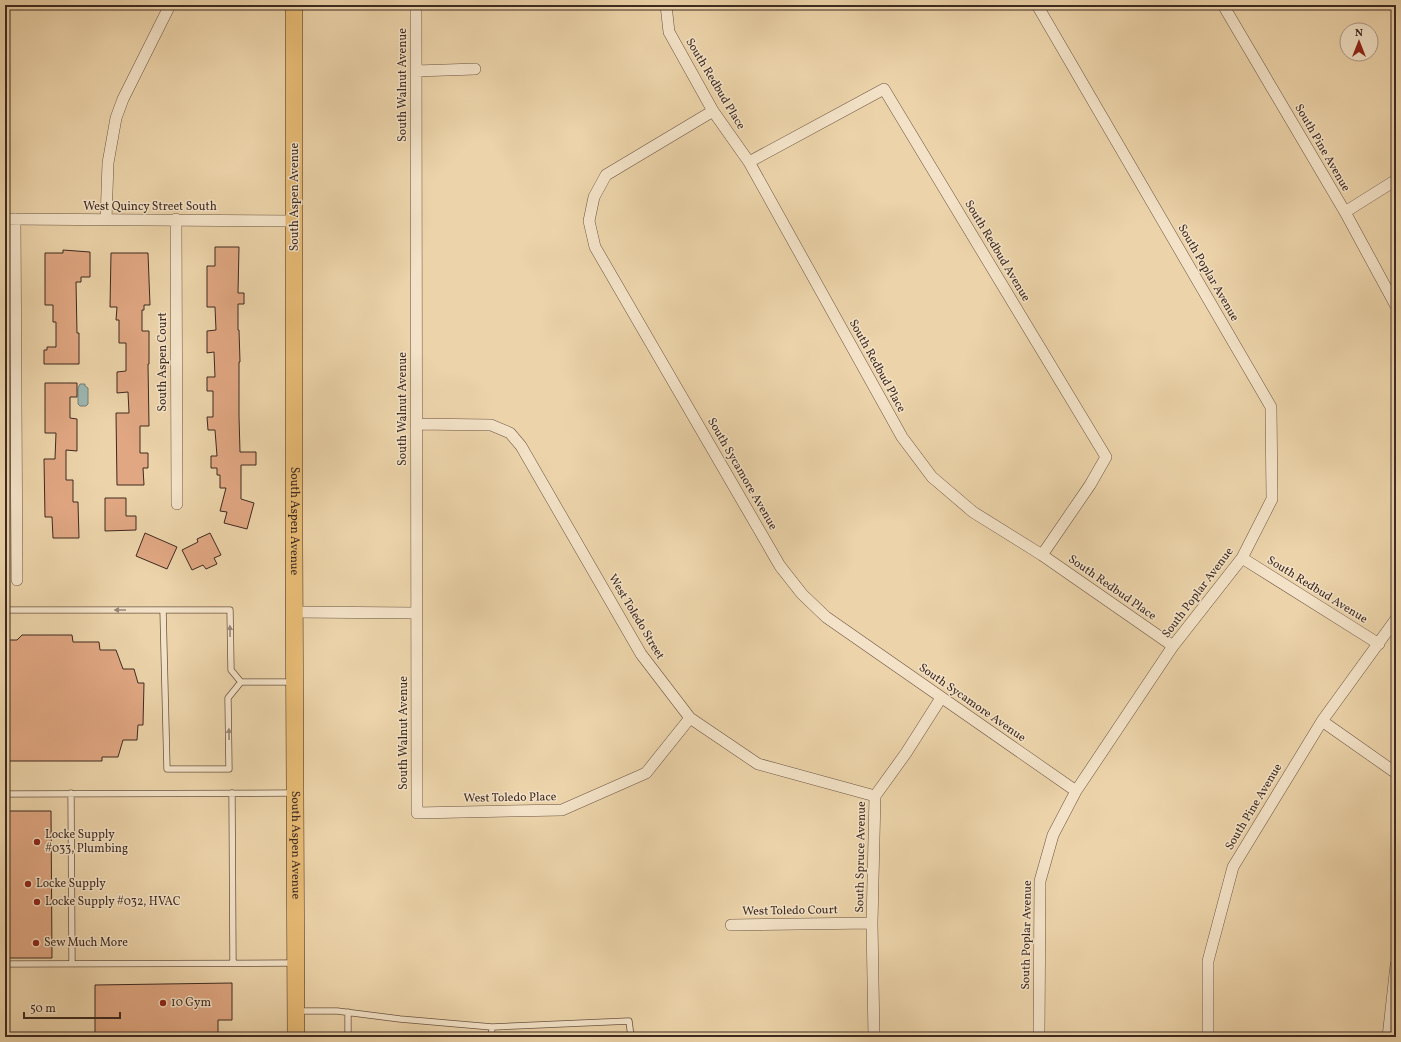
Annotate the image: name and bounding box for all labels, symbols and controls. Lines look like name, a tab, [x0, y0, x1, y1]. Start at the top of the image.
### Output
north arrow	[1339, 22, 1379, 62]
text: N	[1355, 26, 1363, 41]
street label: South Walnut Avenue	[395, 28, 411, 142]
street label: South Redbud Place	[681, 35, 749, 133]
street label: South Pine Avenue	[1290, 101, 1354, 195]
street label: South Aspen Avenue	[287, 142, 303, 251]
street label: South Redbud Avenue	[960, 197, 1034, 305]
street label: West Quincy Street South	[83, 199, 217, 215]
street label: South Poplar Avenue	[1174, 222, 1242, 325]
street label: South Aspen Court	[155, 312, 171, 412]
street label: South Redbud Place	[845, 317, 909, 416]
street label: South Walnut Avenue	[395, 352, 411, 466]
street label: South Sycamore Avenue	[703, 415, 781, 533]
street label: South Aspen Avenue	[286, 467, 302, 576]
street label: South Poplar Avenue	[1159, 544, 1238, 642]
street label: South Redbud Place	[1065, 552, 1159, 625]
street label: South Redbud Avenue	[1264, 553, 1371, 628]
street label: West Toledo Street	[604, 571, 668, 663]
one-way arrow	[113, 607, 126, 613]
one-way arrow	[227, 624, 233, 637]
street label: South Sycamore Avenue	[915, 660, 1029, 746]
street label: South Walnut Avenue	[396, 676, 412, 790]
one-way arrow	[225, 728, 232, 740]
street label: South Pine Avenue	[1222, 760, 1286, 853]
street label: West Toledo Place	[463, 789, 557, 807]
street label: South Aspen Avenue	[287, 791, 303, 900]
street label: South Spruce Avenue	[852, 801, 870, 913]
place label: Locke Supply #033, Plumbing	[45, 827, 128, 857]
marker: Locke Supply #033, Plumbing	[32, 837, 42, 847]
place label: Locke Supply	[36, 876, 106, 892]
marker: Locke Supply	[23, 879, 33, 889]
street label: South Poplar Avenue	[1018, 880, 1036, 990]
place label: Locke Supply #032, HVAC	[45, 894, 181, 910]
marker: Locke Supply #032, HVAC	[32, 897, 42, 907]
street label: West Toledo Court	[742, 902, 838, 920]
place label: Sew Much More	[44, 935, 128, 951]
marker: Sew Much More	[31, 938, 41, 948]
scale bar	[24, 994, 120, 1020]
place label: 10 Gym	[171, 995, 212, 1011]
marker: 10 Gym	[158, 998, 168, 1008]
text: 50 m	[30, 1001, 56, 1017]

